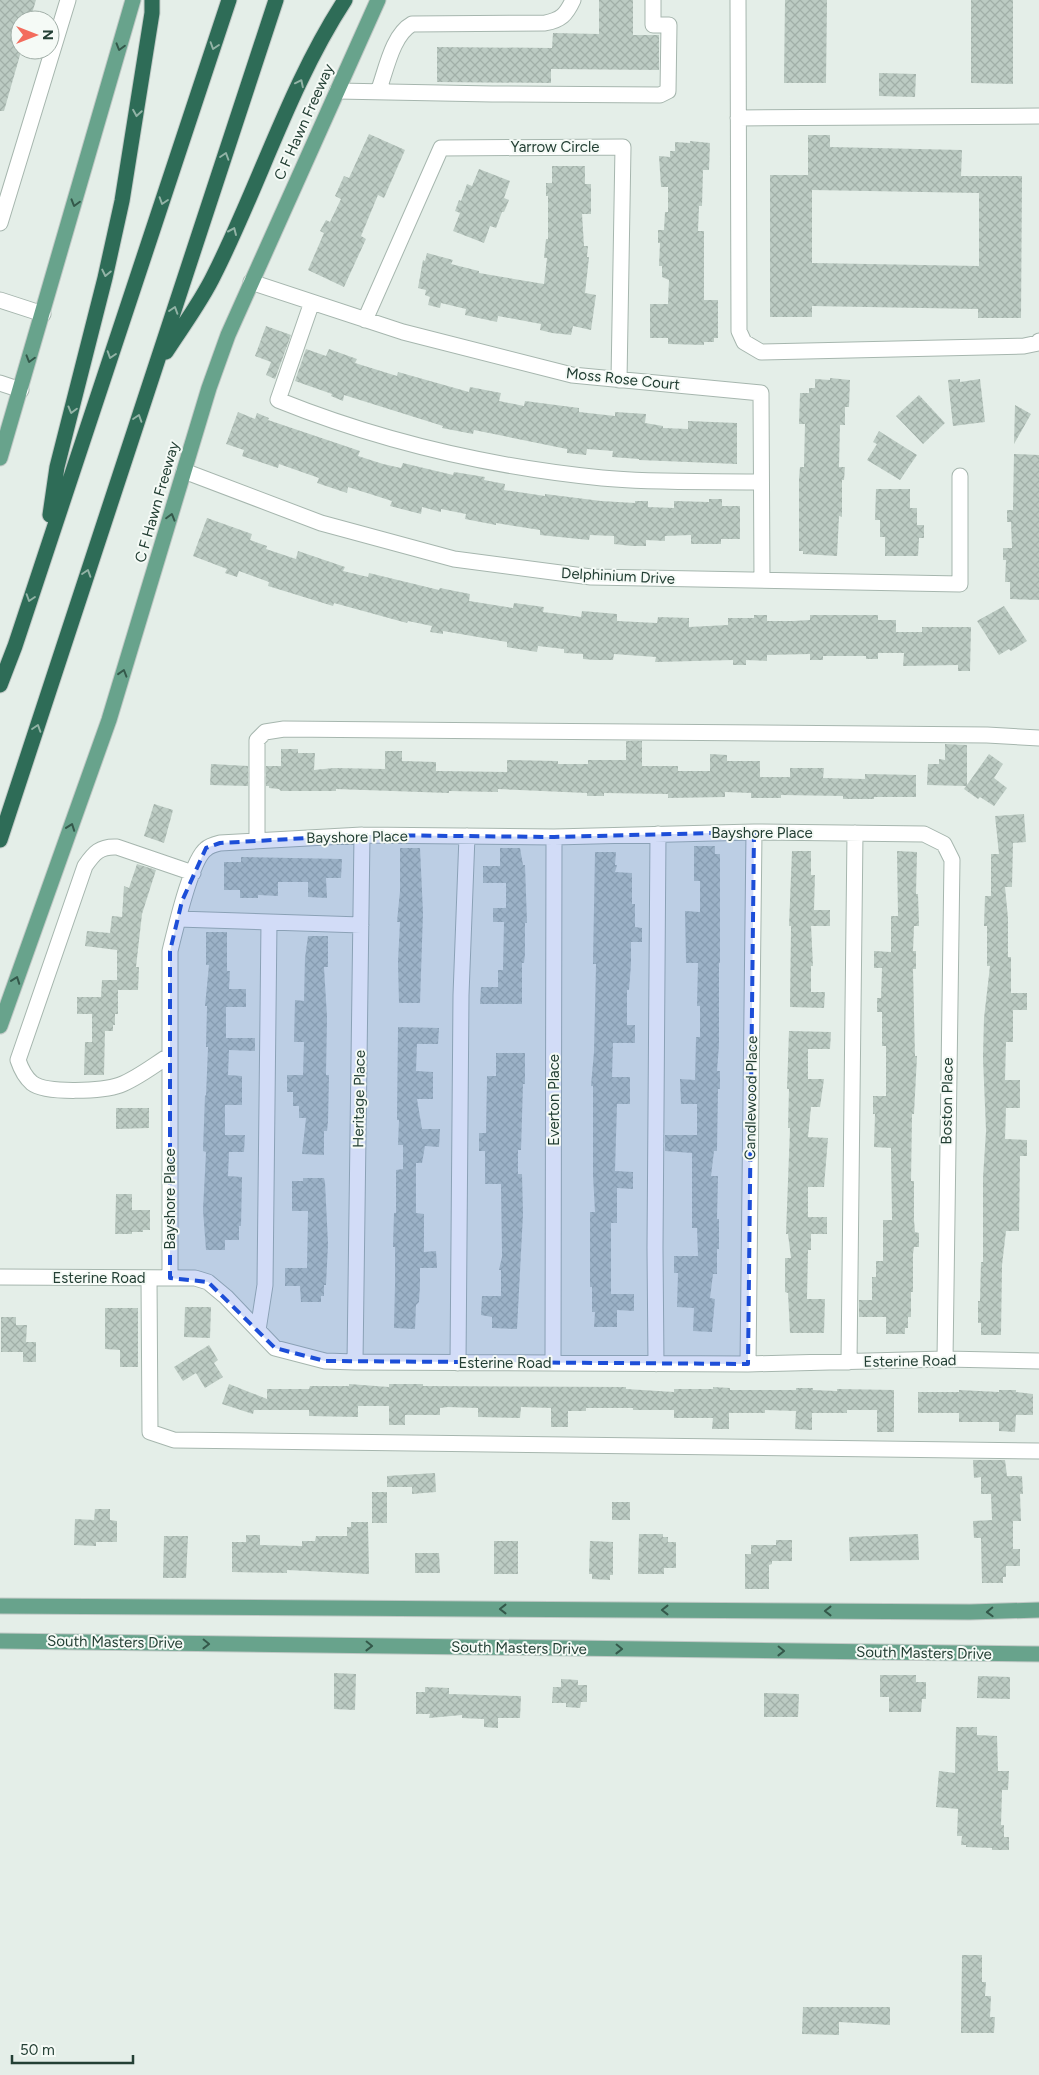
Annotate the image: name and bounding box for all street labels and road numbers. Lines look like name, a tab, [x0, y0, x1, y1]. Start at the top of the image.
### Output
street label: C F Hawn Freeway	[270, 61, 338, 183]
street label: Yarrow Circle	[511, 138, 599, 156]
street label: Moss Rose Court	[565, 364, 681, 394]
street label: C F Hawn Freeway	[131, 439, 183, 565]
street label: Delphinium Drive	[561, 564, 675, 588]
street label: Bayshore Place	[711, 824, 813, 842]
street label: Bayshore Place	[306, 827, 408, 847]
street label: Candlewood Place	[741, 1036, 761, 1160]
street label: Heritage Place	[349, 1050, 369, 1148]
street label: Everton Place	[545, 1054, 563, 1146]
street label: Boston Place	[937, 1057, 957, 1145]
street label: Bayshore Place	[161, 1148, 179, 1250]
street label: Esterine Road	[52, 1269, 146, 1287]
street label: Esterine Road	[863, 1351, 957, 1371]
street label: Esterine Road	[458, 1354, 552, 1372]
street label: South Masters Drive	[47, 1632, 183, 1652]
street label: South Masters Drive	[451, 1638, 587, 1658]
street label: South Masters Drive	[856, 1643, 992, 1663]

